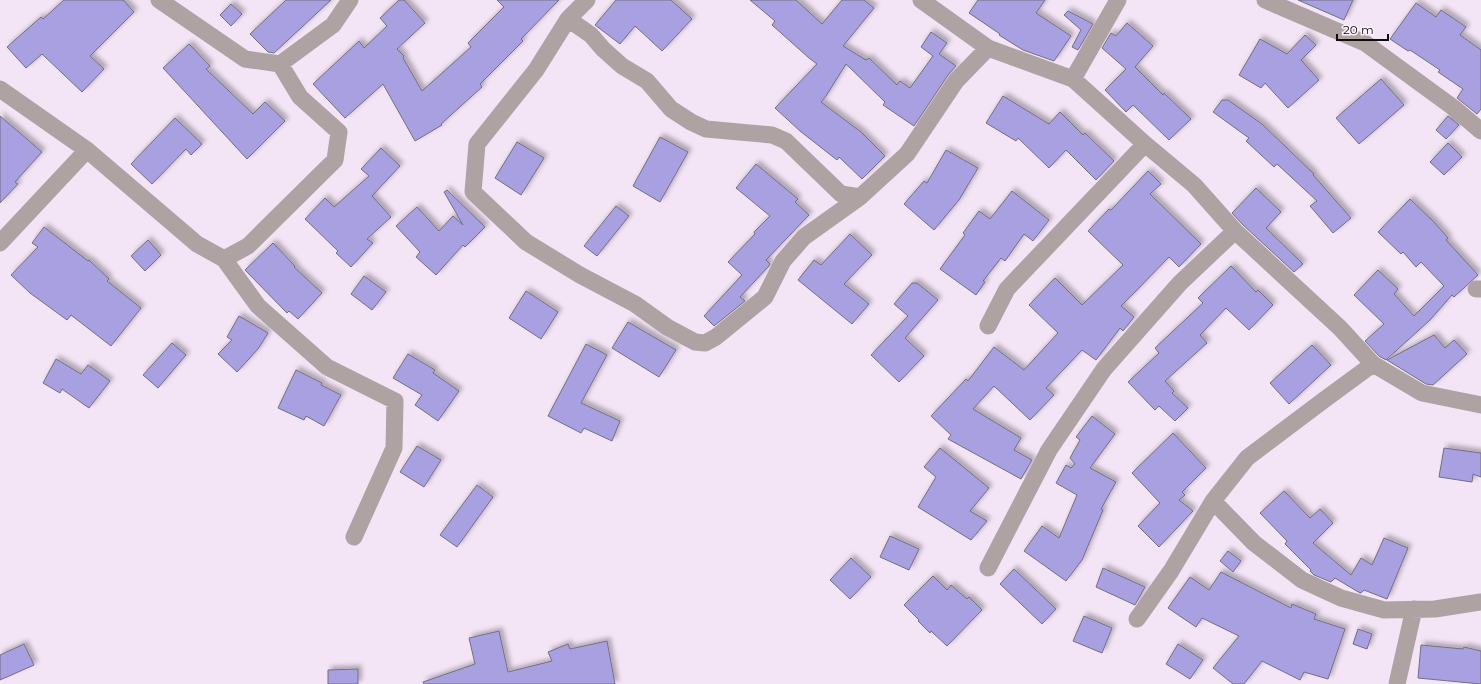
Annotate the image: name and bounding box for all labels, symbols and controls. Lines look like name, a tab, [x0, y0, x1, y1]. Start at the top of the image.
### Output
scale bar	[1337, 16, 1388, 42]
text: 20 m	[1343, 22, 1374, 37]

